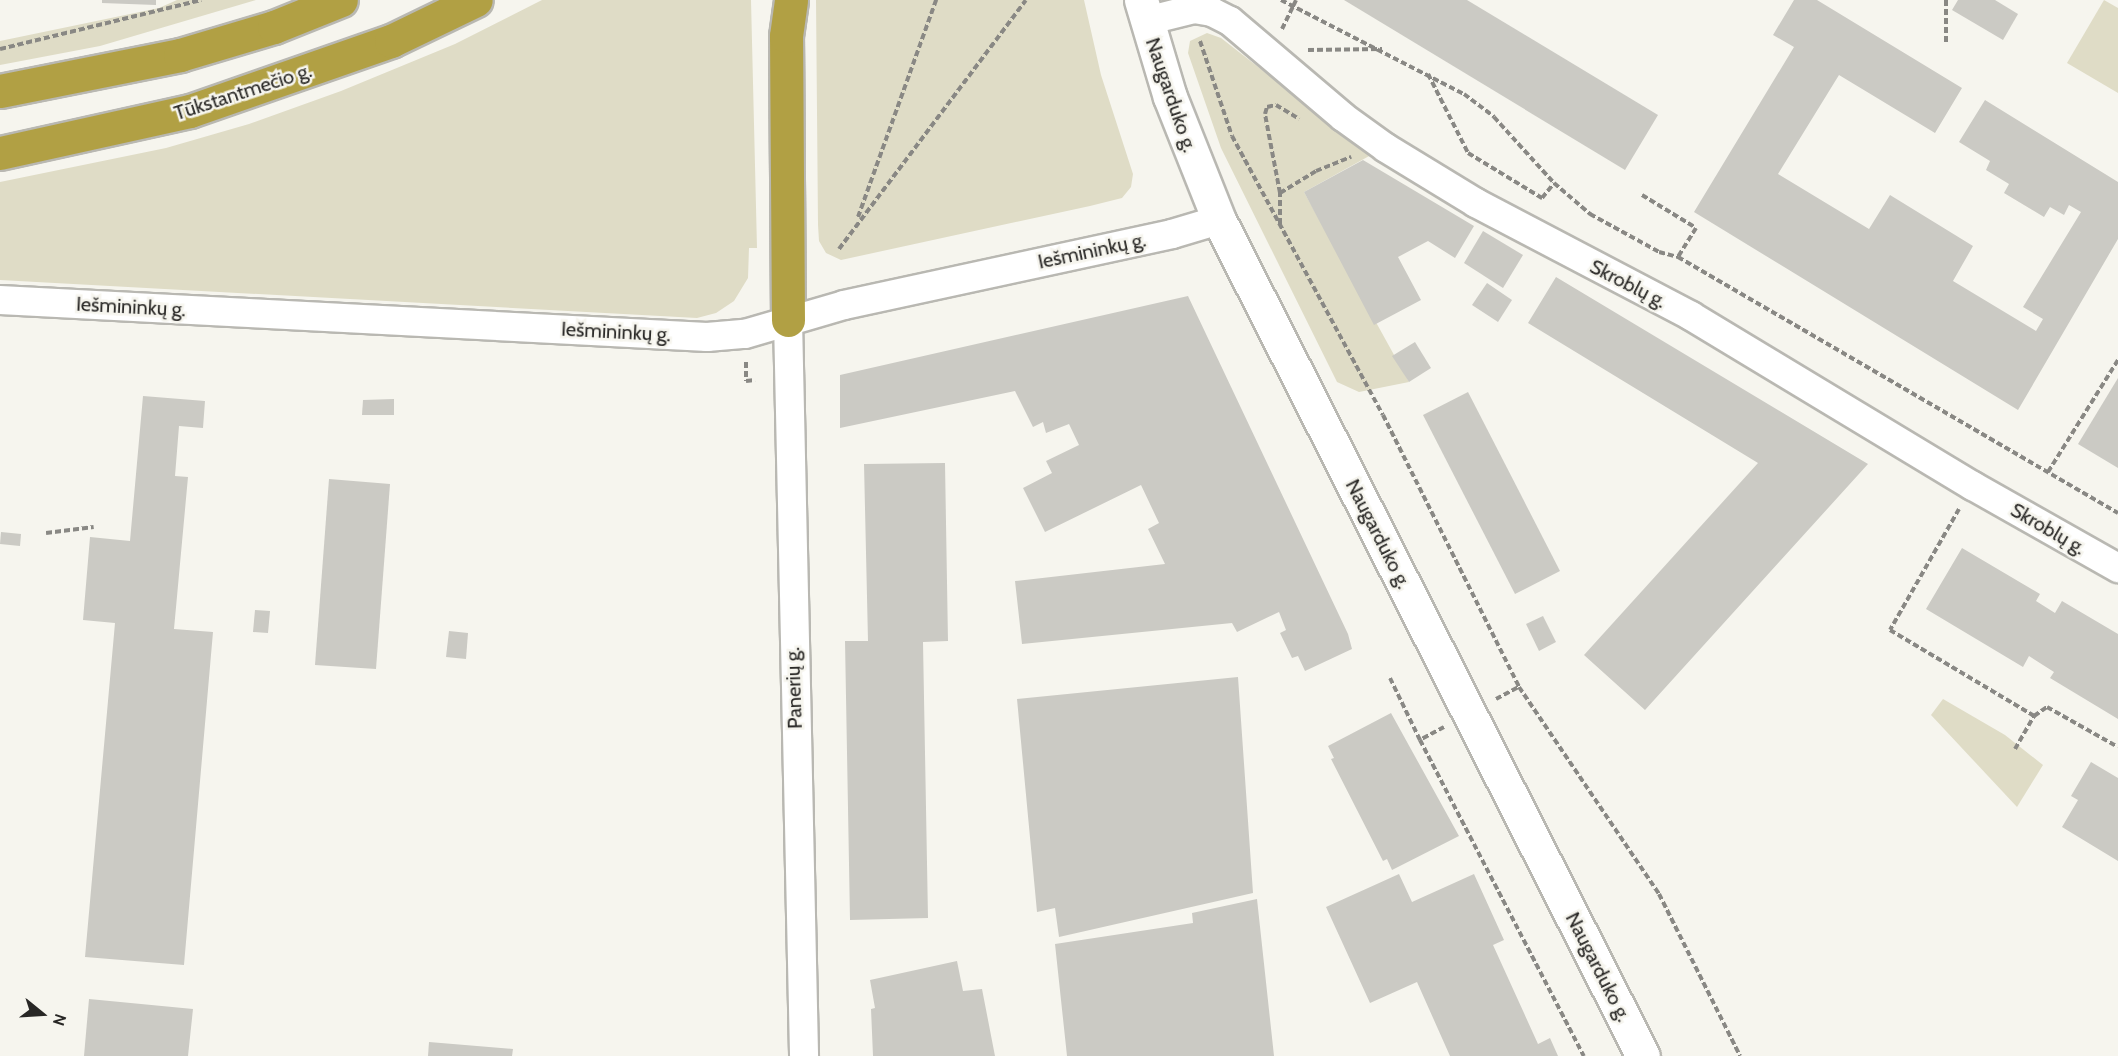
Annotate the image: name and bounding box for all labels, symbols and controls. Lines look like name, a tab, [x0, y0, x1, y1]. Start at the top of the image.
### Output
street label: Naugarduko g.	[1140, 35, 1202, 155]
street label: Tūkstantmečio g.	[171, 58, 315, 126]
street label: Iešmininkų g.	[1036, 228, 1148, 274]
street label: Skroblų g.	[1586, 255, 1670, 313]
street label: Iešmininkų g.	[76, 292, 186, 322]
street label: Iešmininkų g.	[561, 317, 671, 347]
street label: Naugarduko g.	[1340, 475, 1416, 593]
street label: Skroblų g.	[2006, 498, 2090, 560]
street label: Panerių g.	[781, 647, 807, 729]
street label: Naugarduko g.	[1560, 908, 1636, 1026]
north arrow	[12, 984, 72, 1044]
text: N	[49, 1011, 70, 1028]

